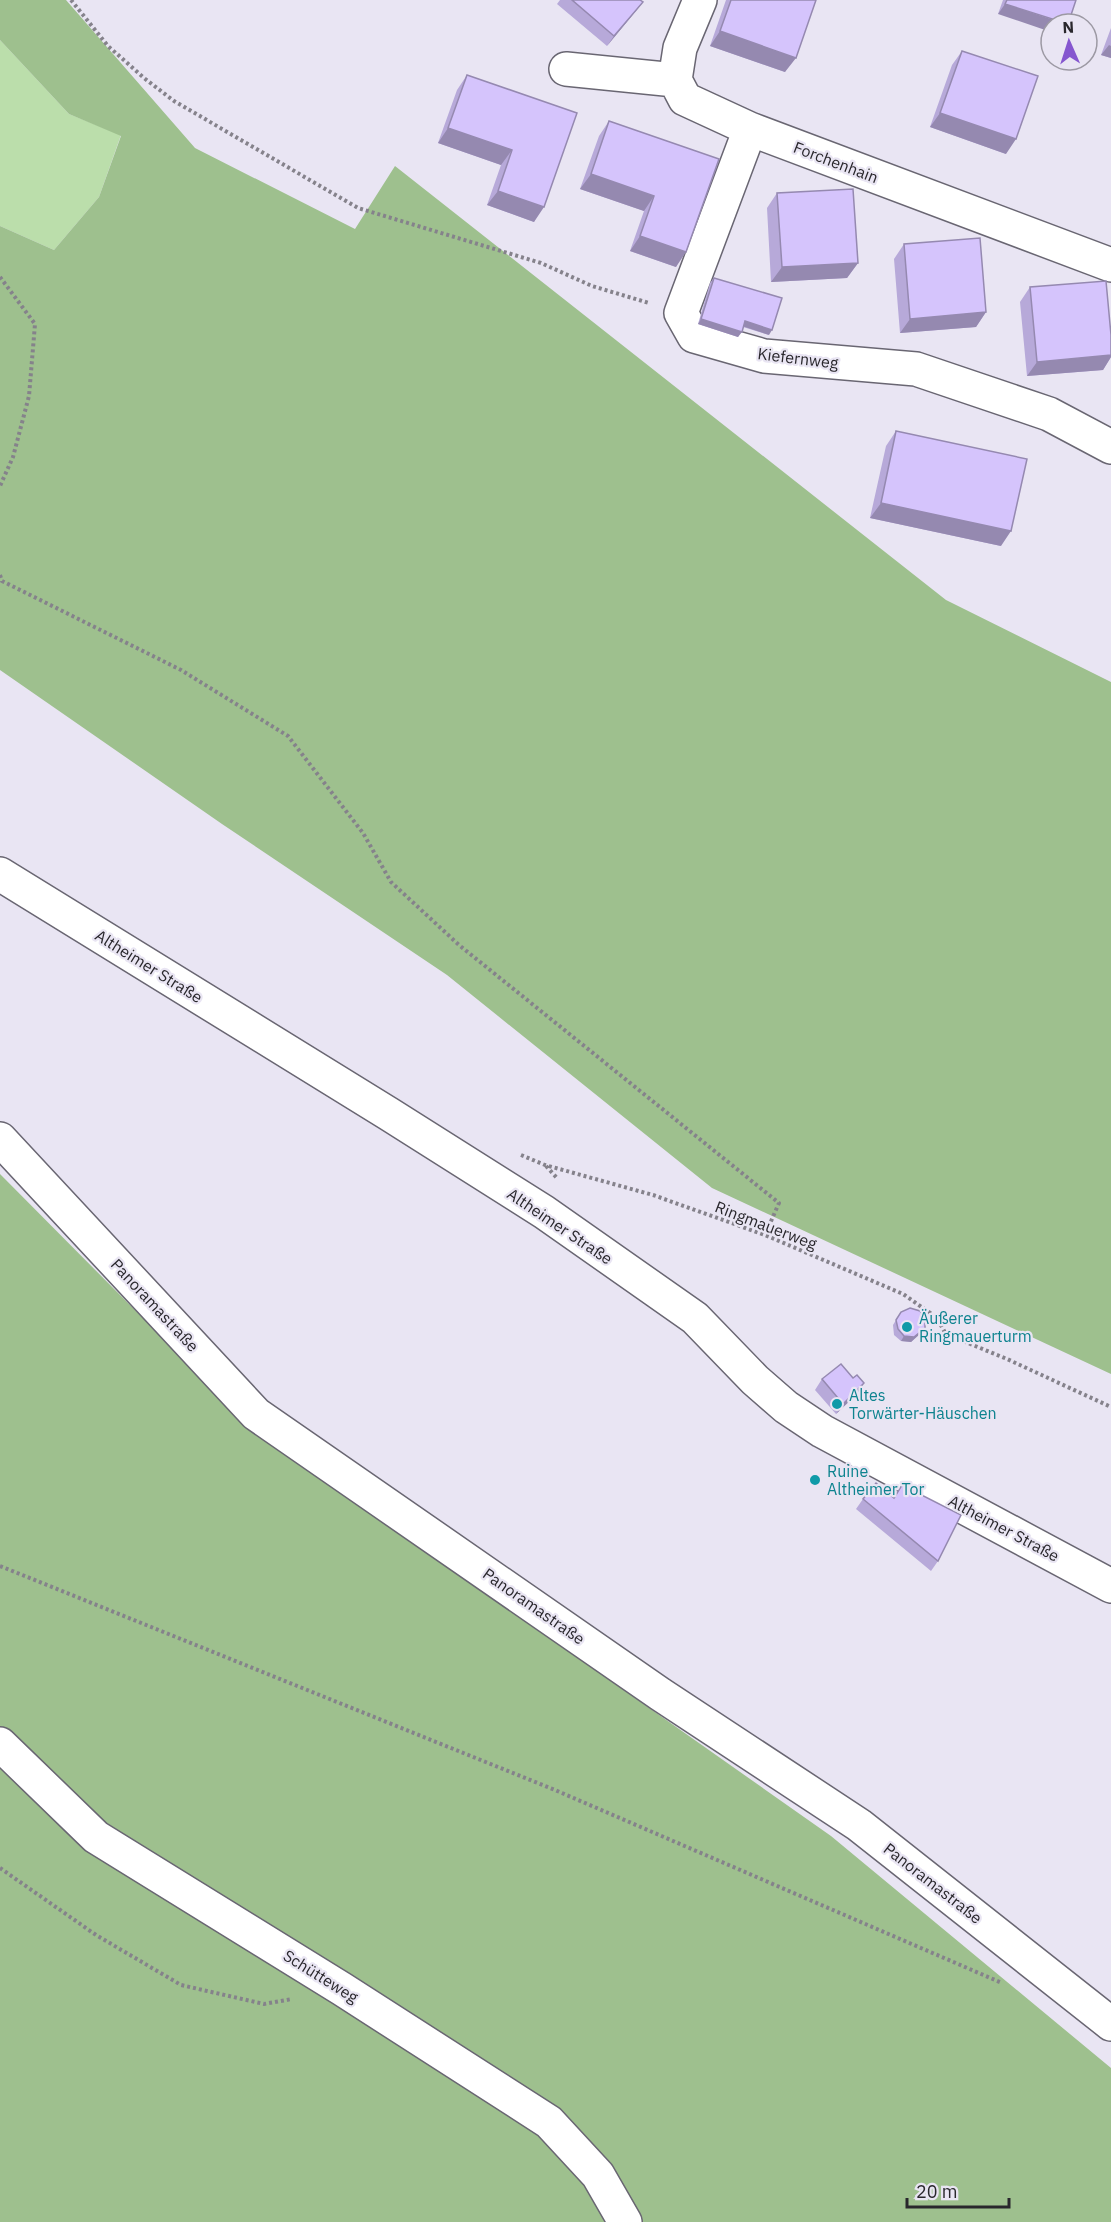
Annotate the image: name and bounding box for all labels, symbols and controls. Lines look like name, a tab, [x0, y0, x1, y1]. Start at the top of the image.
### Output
north arrow	[1039, 12, 1099, 72]
text: N	[1062, 17, 1075, 37]
street label: Forchenhain	[791, 137, 881, 187]
street label: Kiefernweg	[757, 343, 840, 373]
street label: Altheimer Straße	[92, 925, 207, 1007]
street label: Altheimer Straße	[504, 1183, 617, 1269]
street label: Ringmauerweg	[712, 1196, 820, 1254]
street label: Panoramastraße	[107, 1254, 203, 1356]
place label: Äußerer Ringmauerturm	[919, 1308, 1032, 1346]
marker: Äußerer Ringmauerturm	[900, 1320, 914, 1334]
place label: Altes Torwärter-Häuschen	[849, 1385, 997, 1423]
marker: Altes Torwärter-Häuschen	[830, 1397, 844, 1411]
place label: Ruine Altheimer Tor	[827, 1461, 924, 1499]
marker: Ruine Altheimer Tor	[808, 1473, 822, 1487]
street label: Altheimer Straße	[945, 1490, 1063, 1566]
street label: Panoramastraße	[479, 1563, 589, 1649]
street label: Panoramastraße	[880, 1838, 986, 1928]
street label: Schütteweg	[280, 1945, 363, 2007]
scale bar	[907, 2171, 1009, 2209]
text: 20 m	[916, 2180, 958, 2203]

